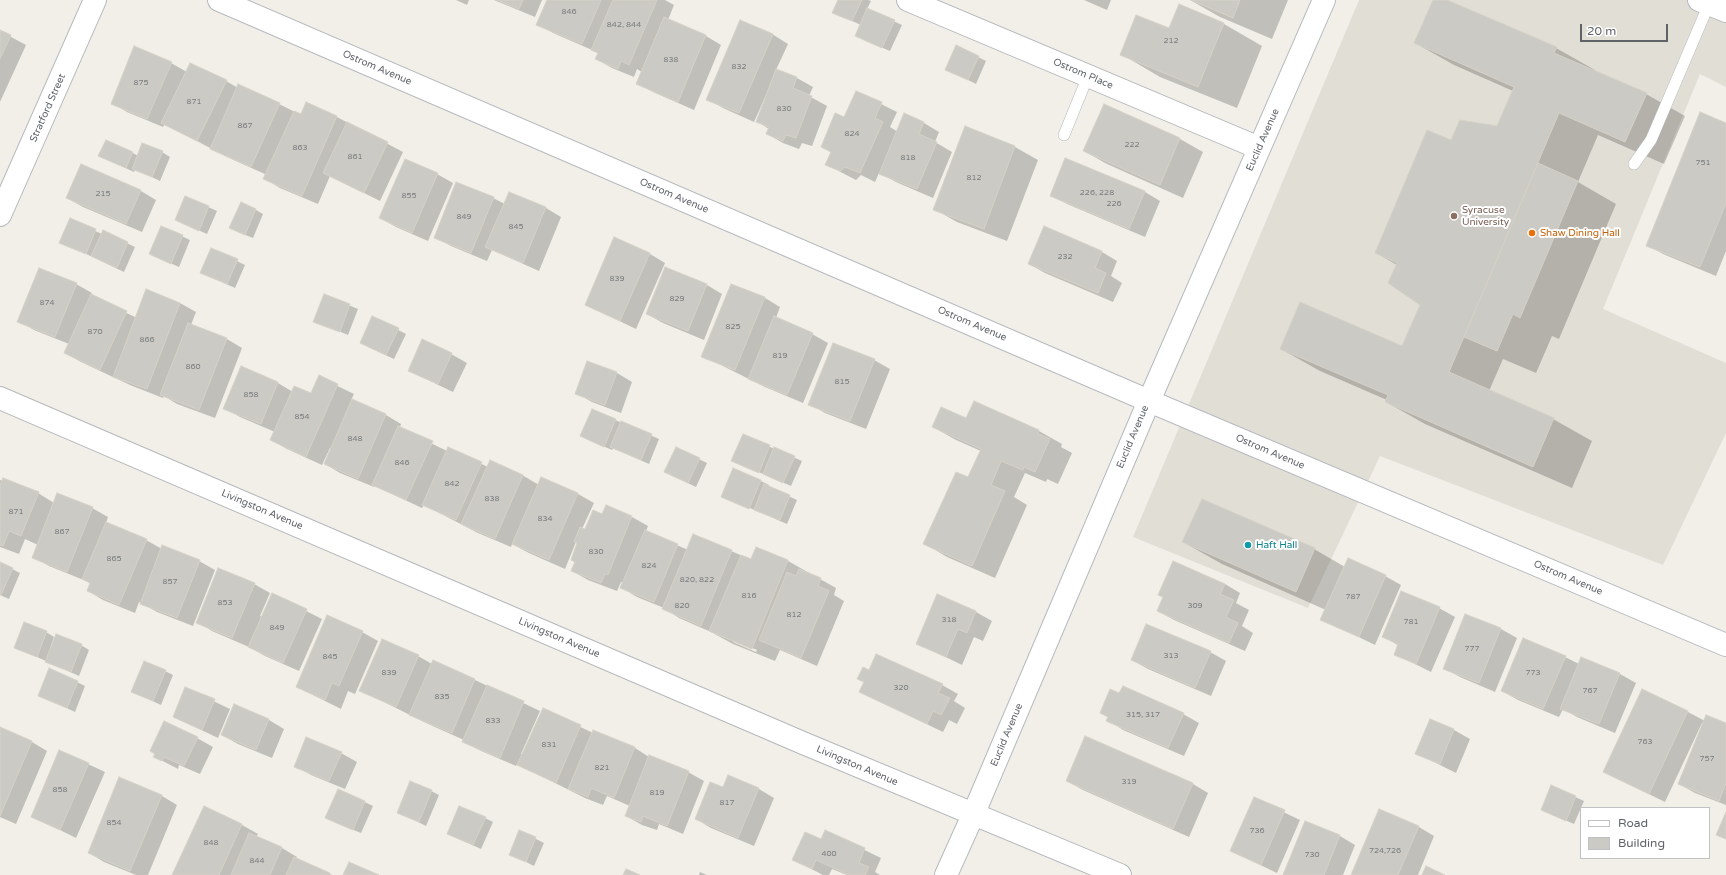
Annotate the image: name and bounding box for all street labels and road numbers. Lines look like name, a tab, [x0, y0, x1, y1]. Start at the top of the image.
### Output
street label: Ostrom Avenue	[341, 48, 413, 88]
street label: Ostrom Place	[1051, 56, 1115, 92]
street label: Stratford Street	[28, 72, 68, 144]
street label: Euclid Avenue	[1244, 107, 1282, 173]
street label: Ostrom Avenue	[638, 176, 710, 216]
street label: Ostrom Avenue	[936, 304, 1008, 344]
street label: Euclid Avenue	[1114, 404, 1152, 470]
street label: Ostrom Avenue	[1234, 432, 1306, 472]
street label: Livingston Avenue	[219, 487, 305, 533]
street label: Ostrom Avenue	[1532, 558, 1604, 598]
street label: Livingston Avenue	[516, 615, 602, 661]
street label: Euclid Avenue	[988, 702, 1026, 768]
street label: Livingston Avenue	[814, 743, 900, 789]

